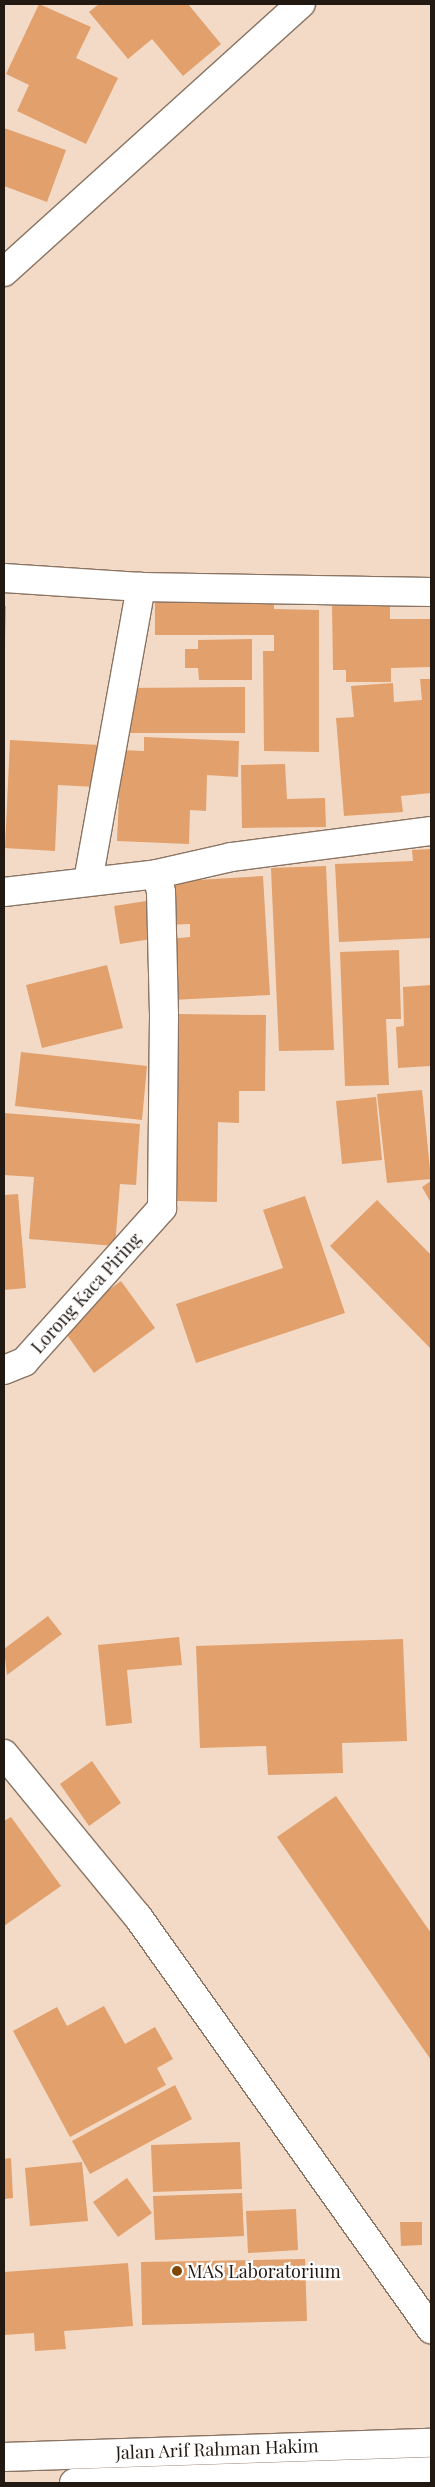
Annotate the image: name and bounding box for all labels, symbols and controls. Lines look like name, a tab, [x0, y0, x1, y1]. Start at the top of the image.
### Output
street label: Lorong Kaca Piring	[26, 1228, 146, 1358]
place label: MAS Laboratorium	[187, 2260, 341, 2282]
marker: MAS Laboratorium	[171, 2265, 183, 2277]
street label: Jalan Arif Rahman Hakim	[115, 2435, 319, 2463]

